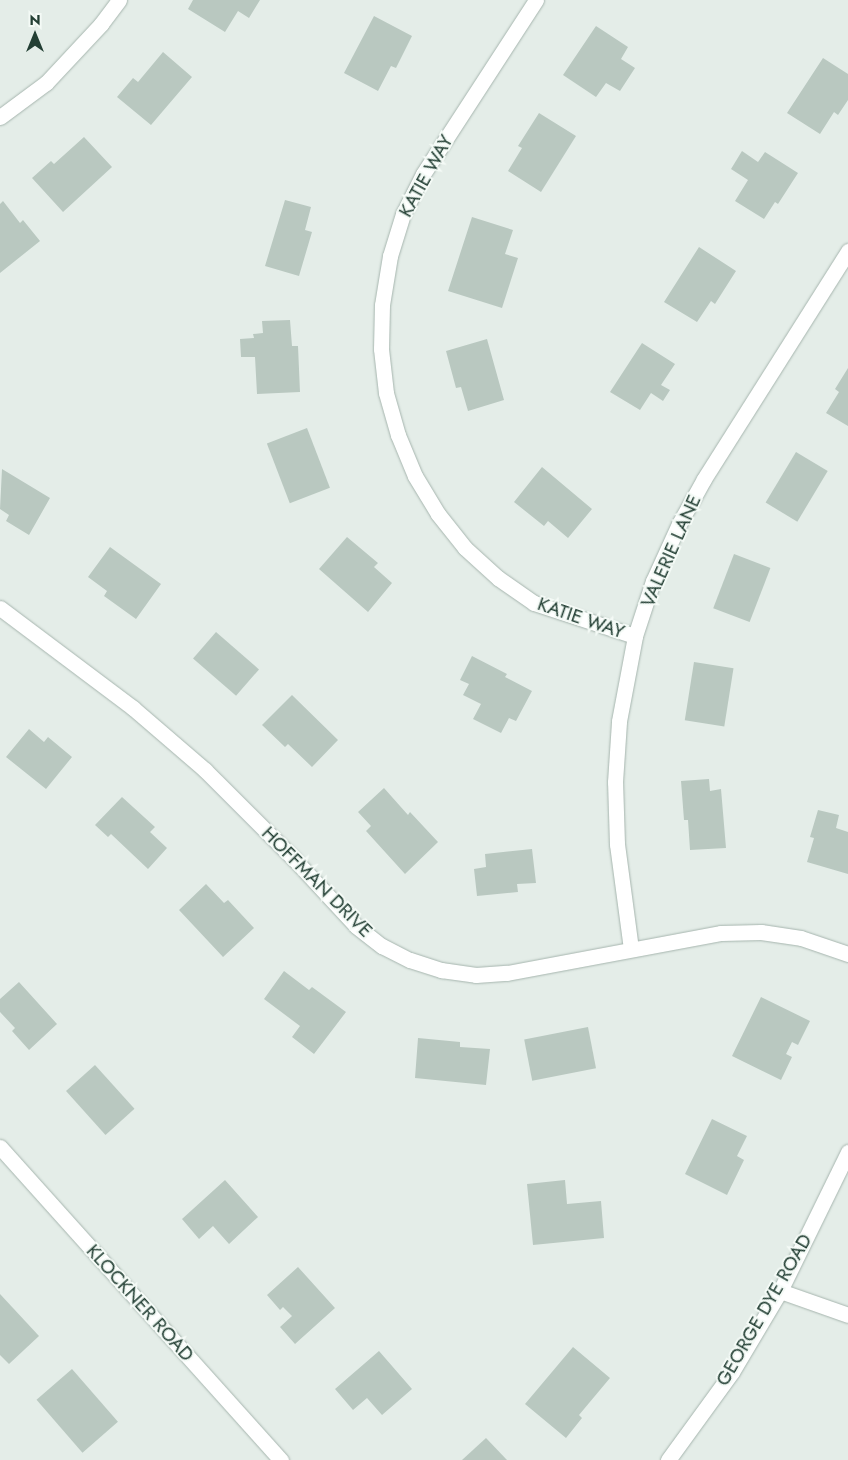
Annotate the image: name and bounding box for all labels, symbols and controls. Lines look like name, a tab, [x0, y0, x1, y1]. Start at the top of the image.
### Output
north arrow	[10, 10, 60, 60]
text: N	[29, 10, 41, 30]
street label: KATIE WAY	[394, 131, 458, 221]
street label: VALERIE LANE	[636, 491, 706, 611]
street label: KATIE WAY	[535, 593, 627, 643]
street label: HOFFMAN DRIVE	[257, 822, 377, 942]
street label: GEORGE DYE ROAD	[711, 1230, 817, 1390]
street label: KLOCKNER ROAD	[82, 1240, 198, 1366]

